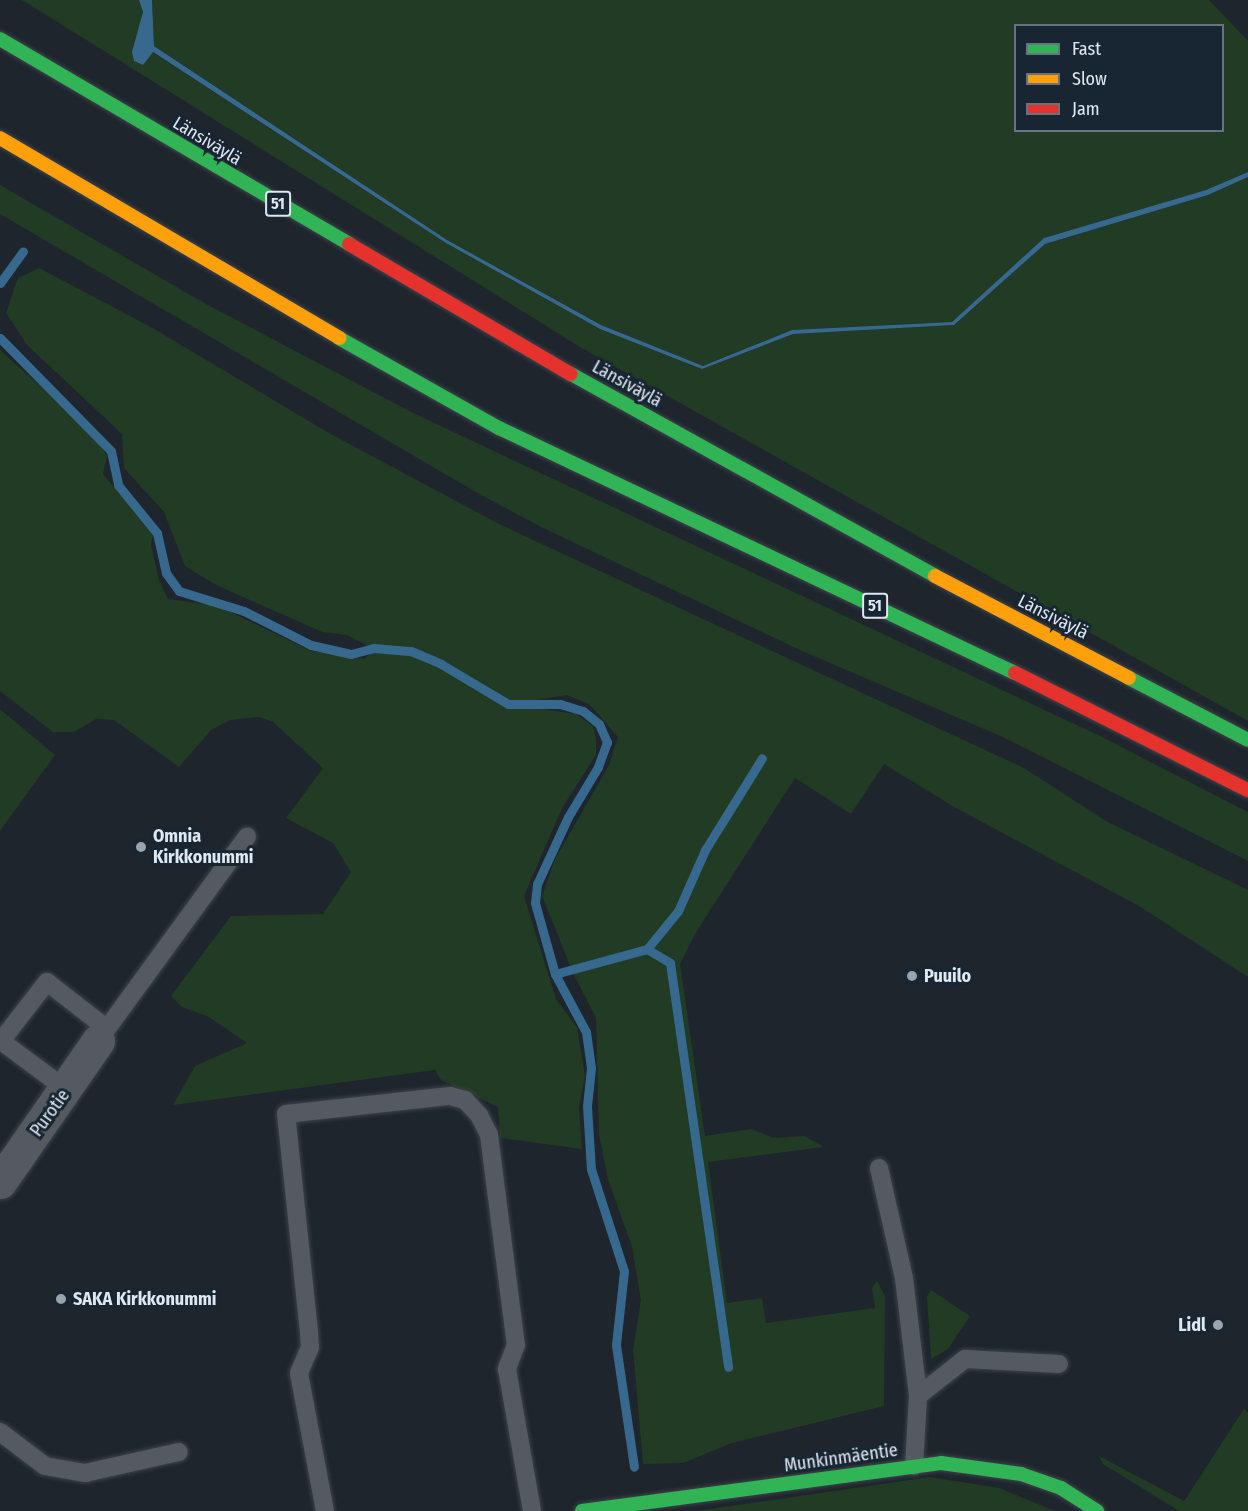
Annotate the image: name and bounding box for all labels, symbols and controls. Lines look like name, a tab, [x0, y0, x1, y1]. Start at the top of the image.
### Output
legend	[1014, 24, 1224, 132]
text: Fast	[1072, 38, 1101, 60]
text: Slow	[1072, 68, 1107, 90]
text: Jam	[1072, 98, 1100, 120]
street label: Länsiväylä	[169, 112, 245, 170]
road number: 51	[264, 191, 292, 217]
street label: Länsiväylä	[588, 356, 666, 412]
street label: Länsiväylä	[1014, 590, 1092, 644]
road number: 51	[862, 593, 888, 619]
place label: Omnia Kirkkonummi	[153, 826, 253, 868]
marker: Omnia Kirkkonummi	[134, 840, 148, 854]
place label: Puuilo	[924, 965, 971, 987]
marker: Puuilo	[905, 969, 919, 983]
street label: Purotie	[26, 1085, 74, 1141]
place label: SAKA Kirkkonummi	[73, 1288, 216, 1310]
marker: SAKA Kirkkonummi	[54, 1292, 68, 1306]
place label: Lidl	[1178, 1314, 1206, 1336]
marker: Lidl	[1211, 1318, 1225, 1332]
street label: Munkinmäentie	[783, 1439, 899, 1477]

